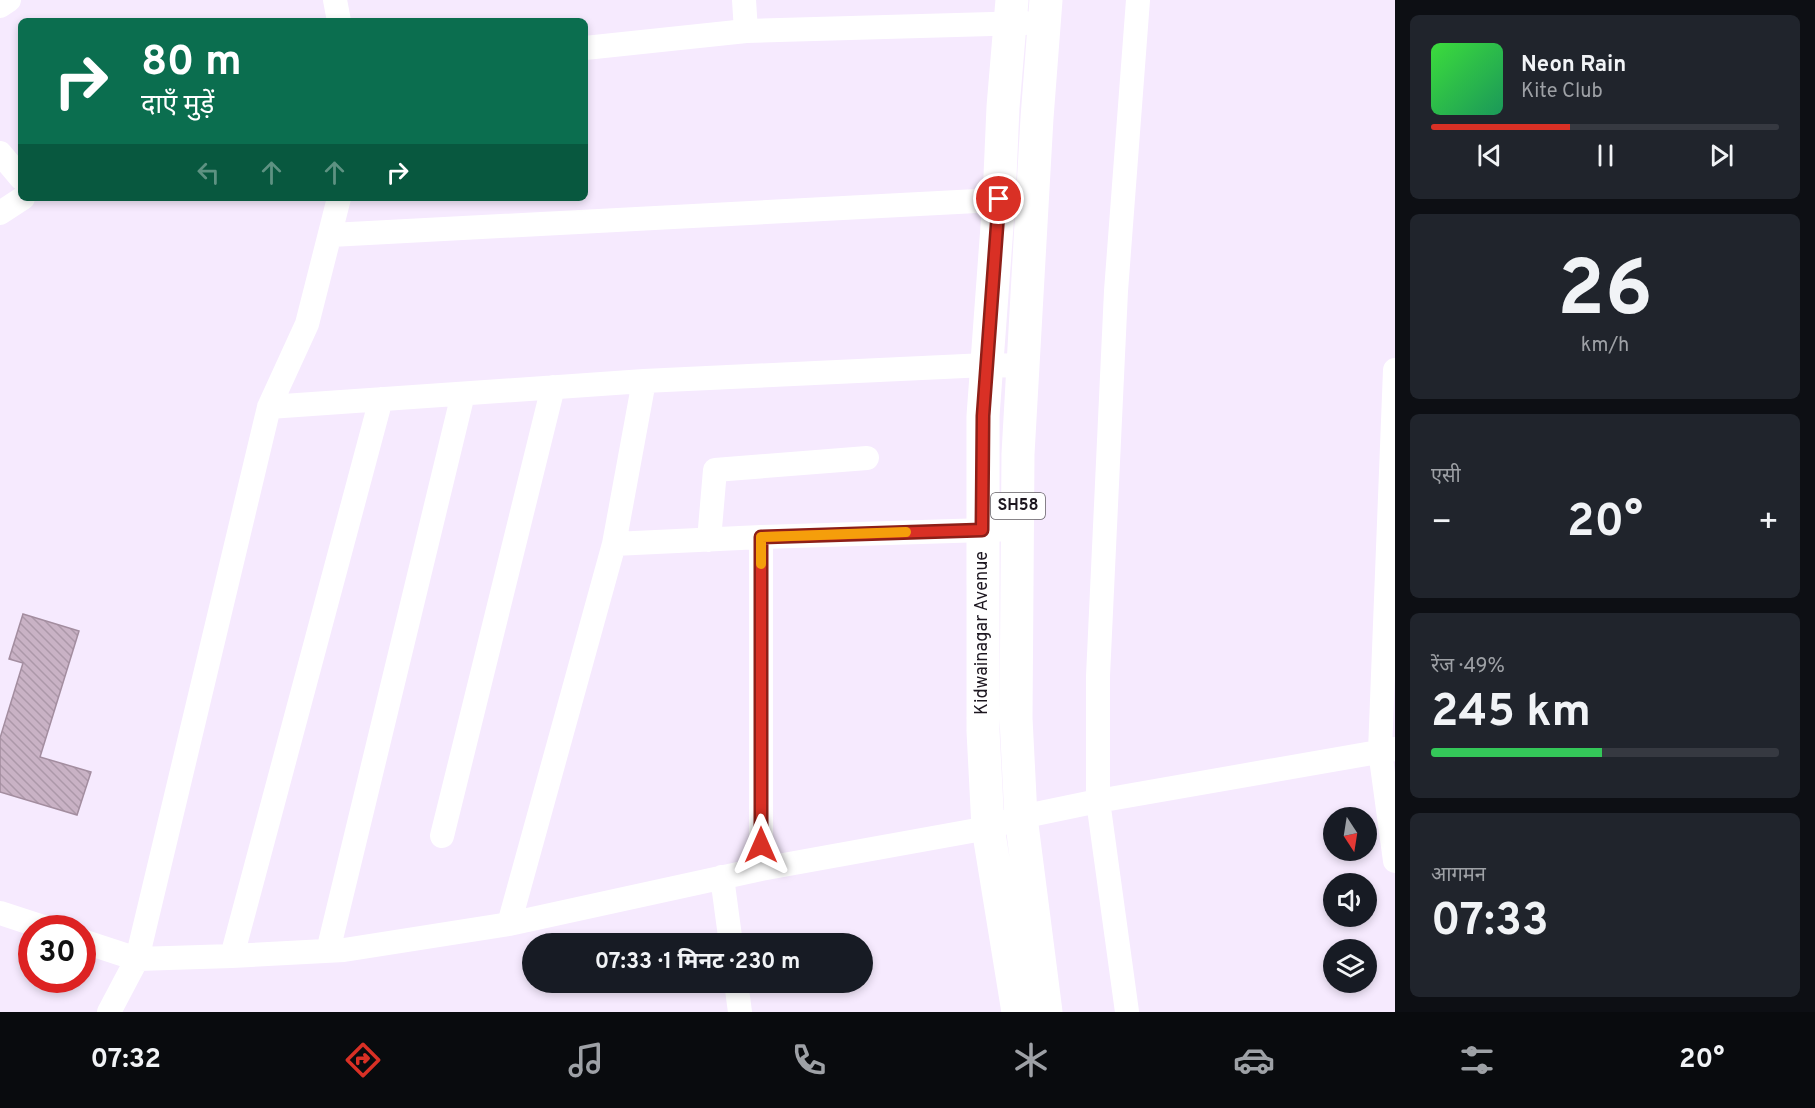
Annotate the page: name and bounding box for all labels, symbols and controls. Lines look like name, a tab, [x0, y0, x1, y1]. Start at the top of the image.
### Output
text: 80 m	[141, 37, 242, 90]
icon: right	[42, 42, 120, 120]
text: Neon Rain	[1521, 52, 1626, 79]
text: Kite Club	[1521, 79, 1603, 105]
text: दाएँ मुड़ें	[141, 89, 214, 123]
icon: previous	[1473, 139, 1506, 172]
icon: pause	[1589, 139, 1622, 172]
icon: next	[1705, 139, 1738, 172]
icon: left	[192, 156, 225, 189]
icon: ahead	[255, 156, 288, 189]
icon: ahead	[318, 156, 351, 189]
icon: right	[381, 156, 414, 189]
pin	[973, 173, 1024, 224]
icon: arrive	[982, 182, 1015, 215]
text: 26	[1557, 244, 1653, 343]
text: km/h	[1581, 333, 1629, 359]
text: एसी	[1431, 464, 1461, 490]
road number: SH58	[991, 493, 1045, 519]
text: 20°	[1567, 495, 1643, 552]
text: −	[1431, 503, 1452, 545]
text: +	[1758, 503, 1779, 545]
street label: Kidwainagar Avenue	[971, 551, 994, 715]
text: रेंज · 49%	[1431, 654, 1505, 680]
text: 245 km	[1431, 685, 1591, 742]
north arrow	[1323, 807, 1377, 861]
map controls	[1323, 807, 1377, 993]
position arrow	[729, 813, 793, 877]
text: आगमन	[1431, 863, 1486, 889]
button: sound	[1323, 873, 1377, 927]
text: 07:33	[1431, 894, 1549, 951]
speed limit sign: 30	[18, 915, 96, 993]
button: layers	[1323, 939, 1377, 993]
text: 07:33 · 1 मिनट · 230 m	[595, 949, 800, 976]
icon: directions	[342, 1039, 384, 1081]
icon: music	[565, 1039, 607, 1081]
icon: phone	[788, 1039, 830, 1081]
icon: climate	[1010, 1039, 1052, 1081]
icon: car	[1233, 1039, 1275, 1081]
icon: filters	[1456, 1039, 1498, 1081]
text: 07:32	[90, 1043, 161, 1077]
text: 20°	[1679, 1043, 1725, 1077]

